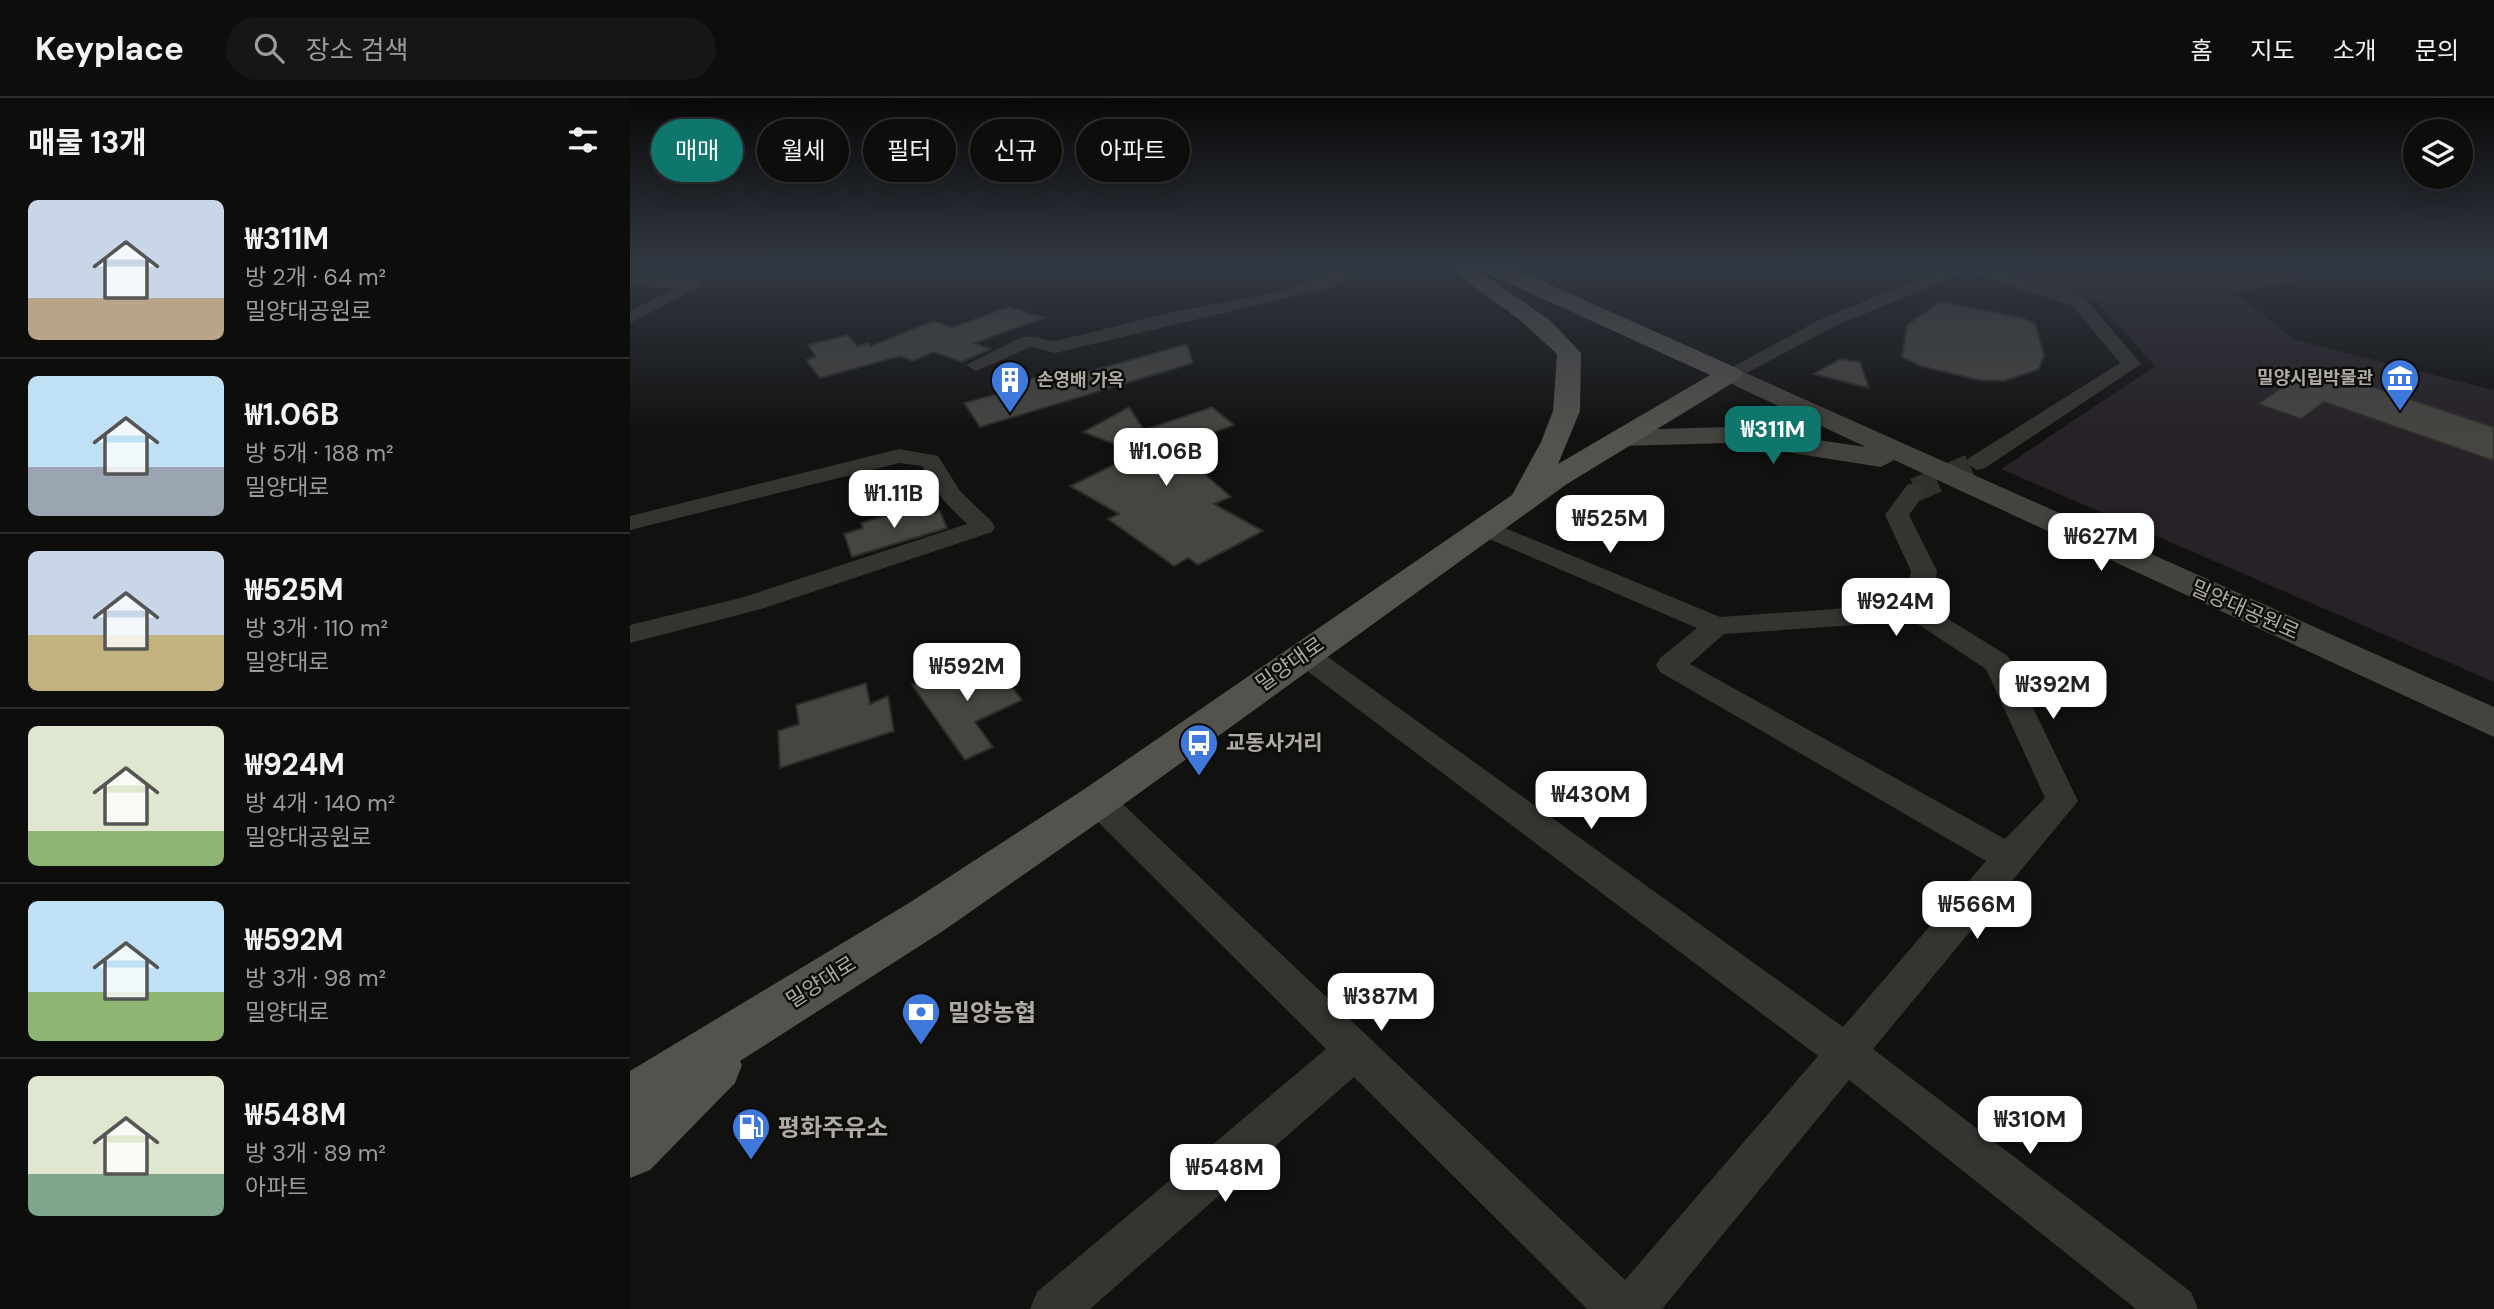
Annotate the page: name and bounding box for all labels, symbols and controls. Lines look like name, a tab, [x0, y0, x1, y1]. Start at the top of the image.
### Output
search box	[226, 17, 716, 80]
text: Keyplace	[35, 27, 184, 70]
icon: search	[250, 29, 288, 67]
text: 장소 검색	[306, 33, 408, 67]
text: 홈	[2190, 35, 2212, 66]
text: 지도	[2250, 35, 2295, 66]
text: 소개	[2333, 35, 2377, 66]
text: 문의	[2415, 35, 2459, 66]
chip: 매매	[651, 119, 743, 182]
chip: 월세	[757, 119, 849, 182]
chip: 필터	[863, 119, 956, 182]
chip: 신규	[970, 119, 1062, 182]
chip: 아파트	[1076, 119, 1190, 182]
map controls	[2403, 119, 2473, 189]
button: layers	[2403, 119, 2473, 189]
icon: filters	[564, 121, 602, 159]
text: 매물 13개	[28, 123, 147, 162]
text: ₩311M	[245, 219, 329, 258]
icon: home	[84, 228, 168, 312]
text: 방 2개 · 64 m²	[245, 262, 386, 292]
text: 밀양대공원로	[245, 296, 372, 326]
museum icon: 밀양시립박물관	[2379, 357, 2421, 412]
building icon: 손영배 가옥	[989, 359, 1031, 414]
place label: 밀양시립박물관	[2257, 366, 2373, 390]
place label: 손영배 가옥	[1037, 368, 1124, 392]
text: ₩1.06B	[245, 395, 339, 434]
icon: home	[84, 404, 168, 488]
pin: ₩311M	[1724, 406, 1822, 466]
text: ₩311M	[1741, 414, 1805, 444]
pin: ₩1.06B	[1109, 428, 1223, 488]
text: ₩1.06B	[1130, 436, 1202, 466]
text: 방 5개 · 188 m²	[245, 438, 394, 468]
pin: ₩1.11B	[837, 470, 951, 530]
text: 밀양대로	[245, 472, 330, 502]
text: ₩1.11B	[865, 478, 923, 508]
pin: ₩525M	[1561, 496, 1659, 555]
text: ₩525M	[1572, 503, 1648, 533]
pin: ₩627M	[2052, 514, 2150, 573]
text: ₩627M	[2064, 521, 2138, 551]
text: ₩525M	[245, 570, 344, 609]
street label: 밀양대공원로	[2186, 574, 2304, 646]
pin: ₩924M	[1847, 578, 1945, 638]
icon: home	[84, 579, 168, 663]
text: ₩924M	[1858, 586, 1934, 616]
text: 방 3개 · 110 m²	[245, 613, 388, 643]
street label: 밀양대로	[1250, 630, 1330, 698]
pin: ₩592M	[918, 644, 1016, 703]
text: 밀양대로	[245, 647, 330, 677]
text: ₩592M	[929, 651, 1005, 681]
pin: ₩392M	[2004, 662, 2102, 721]
text: ₩392M	[2016, 669, 2091, 699]
bus stop icon: 교동사거리	[1178, 722, 1220, 777]
place label: 교동사거리	[1226, 729, 1323, 757]
text: ₩924M	[245, 745, 345, 784]
icon: home	[84, 754, 168, 838]
pin: ₩430M	[1542, 772, 1640, 831]
text: ₩430M	[1552, 779, 1630, 809]
text: 방 4개 · 140 m²	[245, 788, 395, 818]
text: 밀양대공원로	[245, 822, 372, 852]
pin: ₩566M	[1928, 882, 2026, 941]
text: ₩566M	[1938, 889, 2016, 919]
text: ₩592M	[245, 920, 343, 959]
icon: home	[84, 929, 168, 1013]
street label: 밀양대로	[781, 950, 861, 1014]
text: 방 3개 · 98 m²	[245, 963, 386, 993]
pin: ₩387M	[1332, 974, 1430, 1033]
text: ₩387M	[1344, 981, 1418, 1011]
bank icon: 밀양농협	[900, 991, 942, 1046]
text: 밀양대로	[245, 997, 330, 1027]
place label: 밀양농협	[948, 997, 1036, 1028]
text: ₩548M	[245, 1095, 346, 1134]
pin: ₩310M	[1981, 1096, 2079, 1156]
icon: home	[84, 1104, 168, 1188]
text: ₩310M	[1994, 1104, 2066, 1134]
fuel station icon: 평화주유소	[730, 1106, 772, 1161]
place label: 평화주유소	[778, 1112, 888, 1143]
text: 방 3개 · 89 m²	[245, 1138, 386, 1168]
pin: ₩548M	[1176, 1144, 1274, 1204]
text: ₩548M	[1186, 1152, 1264, 1182]
text: 아파트	[245, 1172, 308, 1202]

